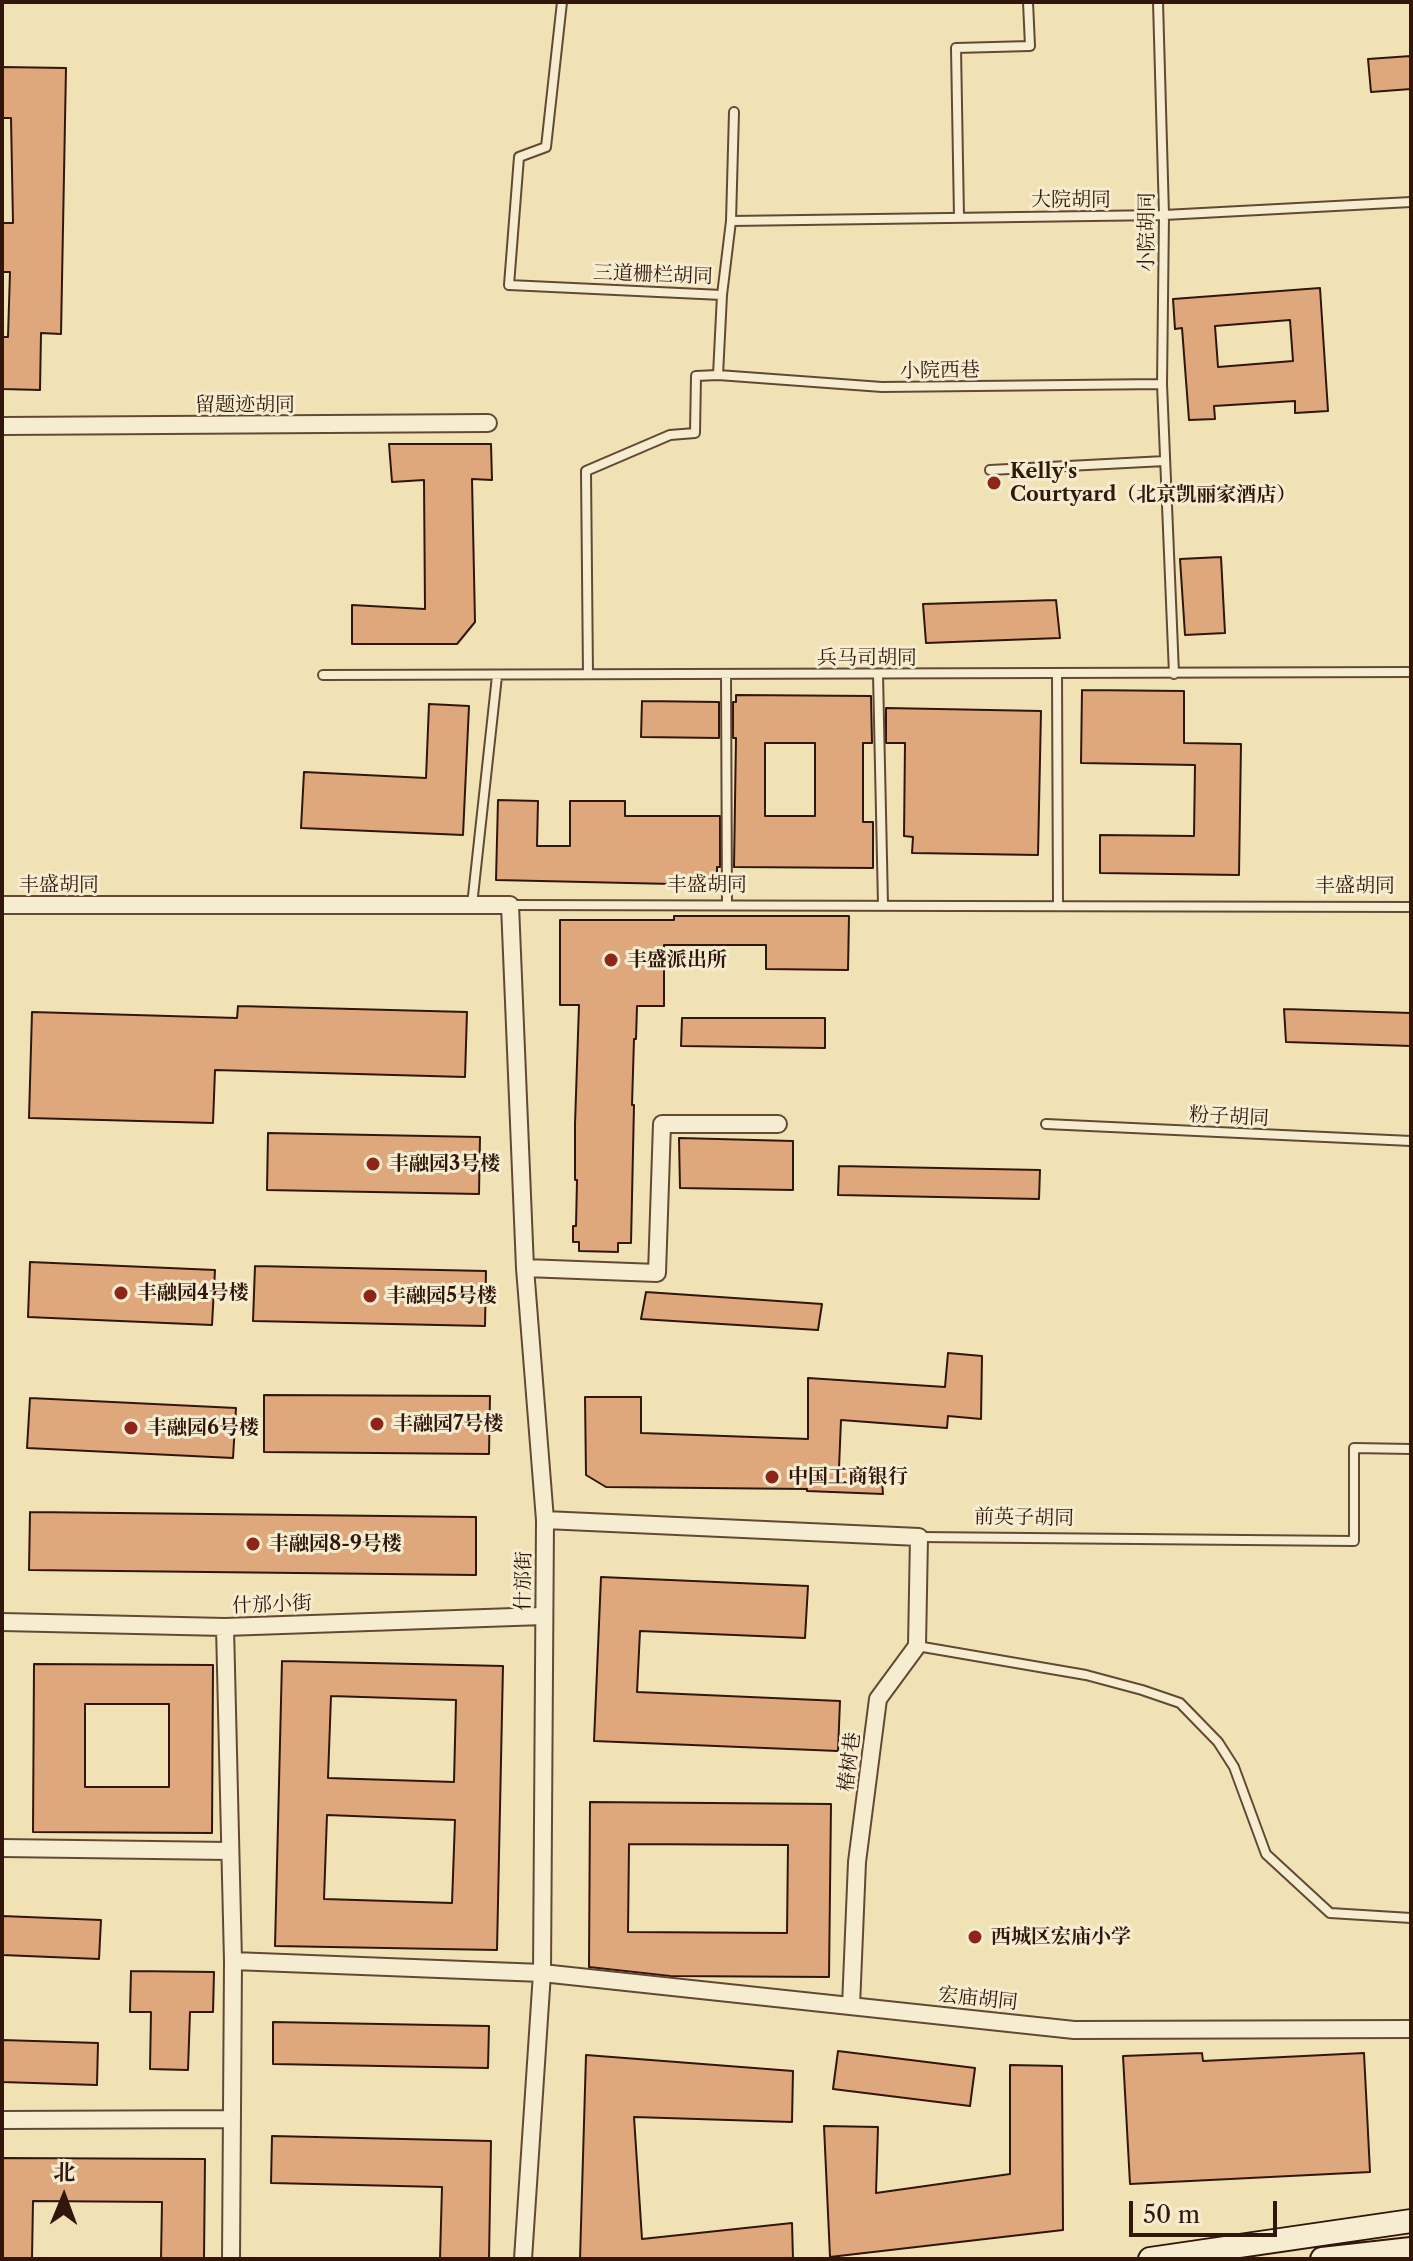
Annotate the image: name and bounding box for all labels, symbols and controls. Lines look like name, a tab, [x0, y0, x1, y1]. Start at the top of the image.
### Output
street label: 大院胡同	[1031, 188, 1111, 212]
street label: 小院胡同	[1135, 192, 1159, 272]
street label: 三道栅栏胡同	[593, 261, 713, 289]
street label: 小院西巷	[900, 358, 980, 384]
street label: 留题迹胡同	[195, 393, 295, 417]
place label: Kelly's Courtyard（北京凯丽家酒店）	[1010, 460, 1296, 507]
marker: Kelly's Courtyard（北京凯丽家酒店）	[985, 474, 1003, 492]
street label: 兵马司胡同	[817, 646, 917, 670]
street label: 丰盛胡同	[19, 873, 99, 897]
street label: 丰盛胡同	[667, 873, 747, 897]
street label: 丰盛胡同	[1315, 874, 1395, 898]
place label: 丰盛派出所	[627, 948, 727, 972]
marker: 丰盛派出所	[602, 951, 620, 969]
street label: 粉子胡同	[1188, 1103, 1270, 1131]
place label: 丰融园3号楼	[389, 1152, 500, 1176]
marker: 丰融园3号楼	[364, 1155, 382, 1173]
place label: 丰融园4号楼	[137, 1281, 249, 1305]
marker: 丰融园4号楼	[112, 1284, 130, 1302]
place label: 丰融园5号楼	[386, 1284, 497, 1308]
marker: 丰融园5号楼	[361, 1287, 379, 1305]
place label: 丰融园7号楼	[393, 1412, 503, 1436]
marker: 丰融园7号楼	[368, 1415, 386, 1433]
place label: 丰融园6号楼	[147, 1416, 259, 1440]
marker: 丰融园6号楼	[122, 1419, 140, 1437]
place label: 中国工商银行	[788, 1465, 908, 1489]
marker: 中国工商银行	[763, 1468, 781, 1486]
street label: 前英子胡同	[974, 1505, 1074, 1531]
place label: 丰融园8-9号楼	[269, 1532, 402, 1556]
marker: 丰融园8-9号楼	[244, 1535, 262, 1553]
street label: 什邡街	[511, 1551, 537, 1611]
street label: 什邡小街	[232, 1592, 312, 1618]
street label: 椿树巷	[834, 1731, 866, 1793]
place label: 西城区宏庙小学	[991, 1925, 1131, 1949]
marker: 西城区宏庙小学	[966, 1928, 984, 1946]
street label: 宏庙胡同	[937, 1983, 1019, 2015]
north arrow	[24, 2157, 104, 2237]
text: 北	[53, 2159, 76, 2186]
scale bar	[1133, 2185, 1281, 2235]
text: 50 m	[1143, 2200, 1200, 2229]

